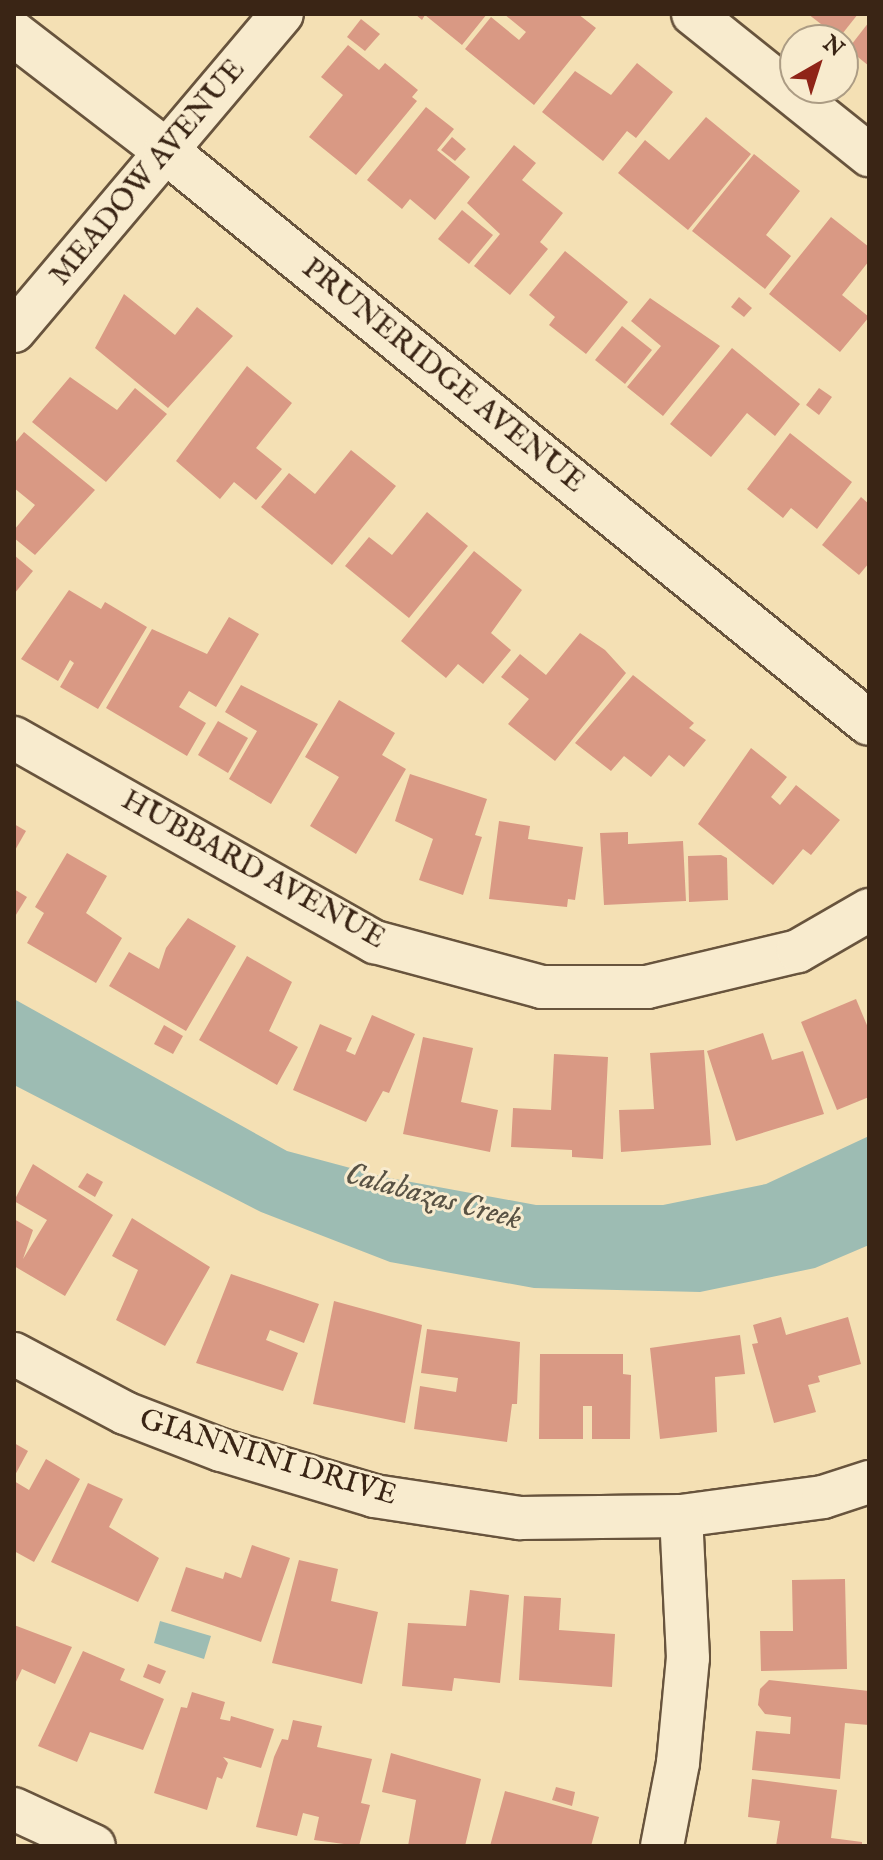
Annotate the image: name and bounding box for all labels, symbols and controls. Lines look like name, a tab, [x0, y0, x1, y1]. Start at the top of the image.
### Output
north arrow	[779, 24, 859, 104]
text: N	[817, 30, 849, 64]
street label: MEADOW AVENUE	[43, 52, 253, 294]
street label: PRUNERIDGE AVENUE	[294, 251, 592, 501]
street label: HUBBARD AVENUE	[115, 783, 391, 957]
water label: Calabazas Creek	[341, 1156, 525, 1240]
street label: GIANNINI DRIVE	[135, 1402, 401, 1514]

